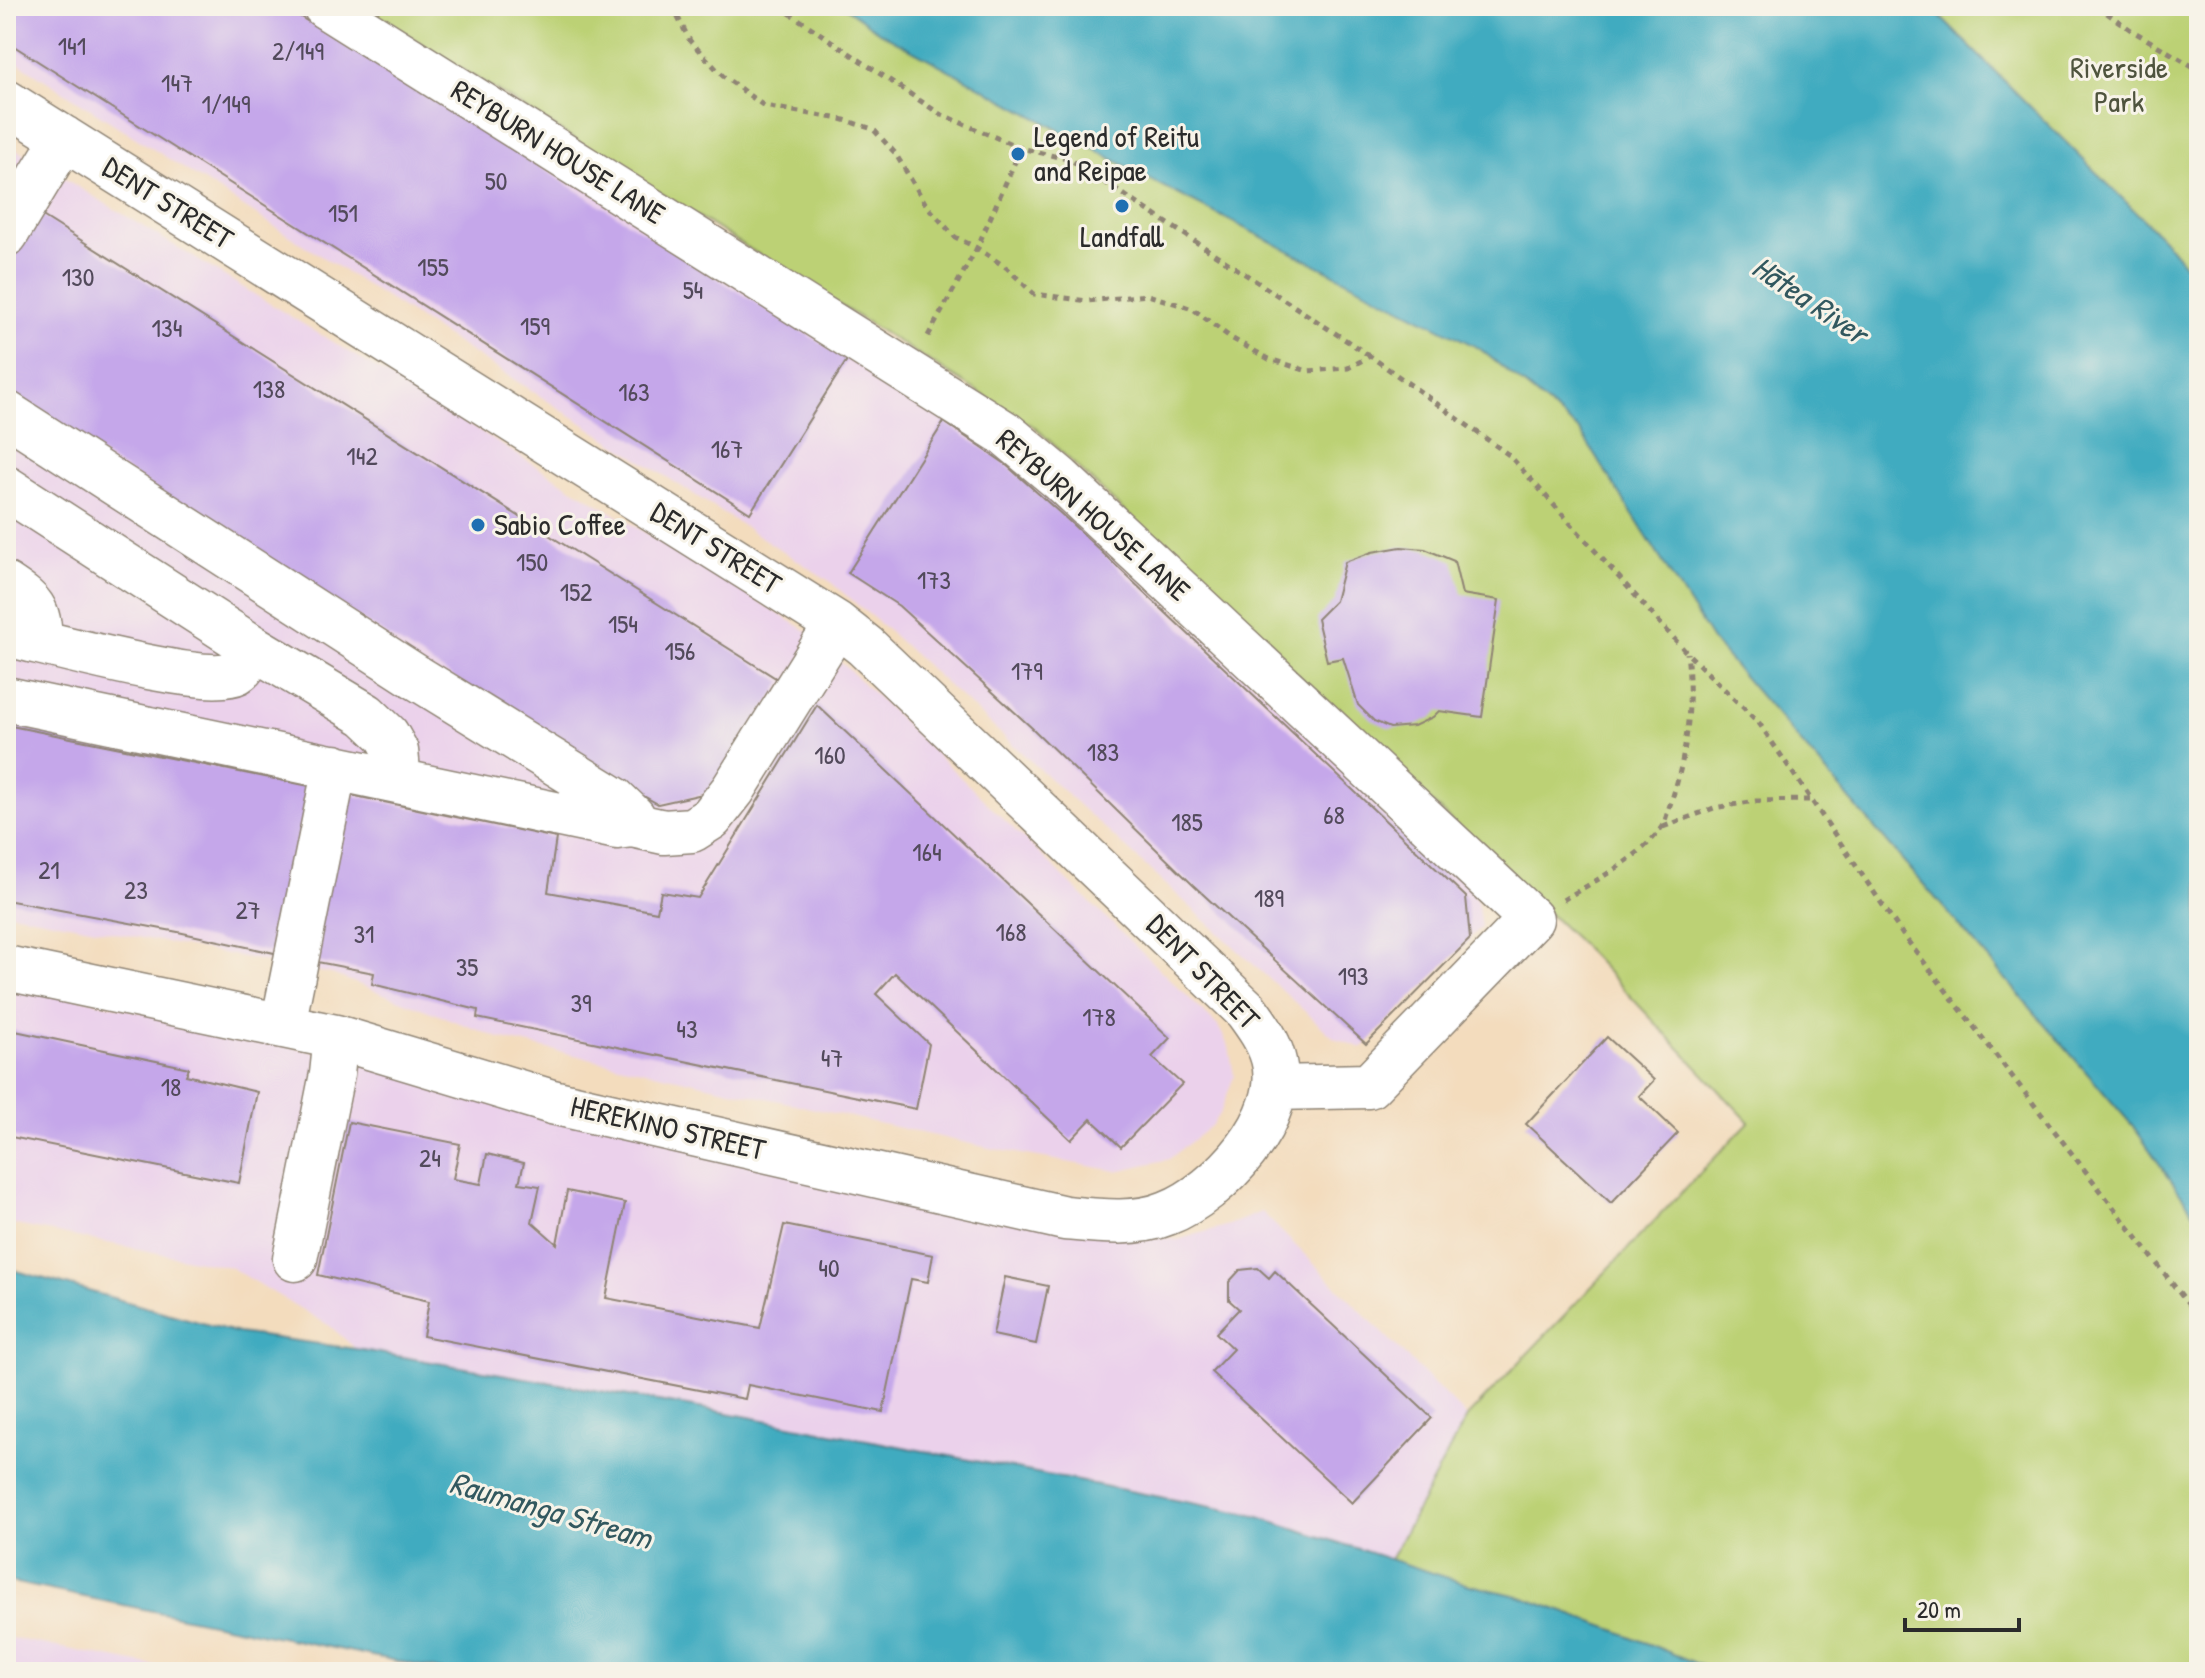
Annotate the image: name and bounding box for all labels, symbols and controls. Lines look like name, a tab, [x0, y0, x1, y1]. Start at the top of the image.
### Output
house number: 141	[58, 28, 86, 63]
house number: 2/149	[272, 33, 324, 68]
park label: Riverside Park	[2070, 47, 2168, 121]
house number: 147	[161, 65, 193, 100]
street label: REYBURN HOUSE LANE	[444, 69, 673, 233]
house number: 1/149	[201, 86, 251, 121]
place label: Legend of Reitu and Reipae	[1034, 116, 1199, 190]
marker: Legend of Reitu and Reipae	[1009, 145, 1027, 163]
street label: DENT STREET	[96, 146, 242, 258]
house number: 50	[485, 163, 507, 198]
house number: 151	[328, 195, 358, 230]
marker: Landfall	[1113, 197, 1131, 215]
place label: Landfall	[1080, 216, 1165, 256]
water label: Hātea River	[1744, 245, 1880, 356]
house number: 155	[417, 249, 449, 284]
house number: 130	[62, 259, 94, 294]
house number: 54	[683, 272, 703, 307]
house number: 159	[520, 308, 550, 343]
house number: 134	[152, 310, 182, 345]
house number: 138	[253, 371, 285, 406]
house number: 163	[618, 374, 650, 409]
street label: REYBURN HOUSE LANE	[988, 419, 1199, 610]
house number: 167	[711, 431, 743, 466]
house number: 142	[346, 438, 378, 473]
street label: DENT STREET	[644, 491, 790, 603]
place label: Sabio Coffee	[494, 504, 626, 544]
marker: Sabio Coffee	[469, 516, 487, 534]
house number: 150	[516, 544, 548, 579]
house number: 173	[917, 562, 951, 597]
house number: 152	[560, 574, 592, 609]
house number: 154	[608, 606, 638, 641]
house number: 156	[665, 633, 695, 668]
house number: 179	[1011, 653, 1043, 688]
house number: 183	[1087, 734, 1119, 769]
house number: 160	[814, 737, 846, 772]
house number: 68	[1323, 797, 1345, 832]
house number: 185	[1171, 804, 1203, 839]
house number: 164	[912, 834, 942, 869]
house number: 21	[38, 852, 60, 887]
house number: 23	[124, 872, 148, 907]
house number: 189	[1254, 880, 1284, 915]
house number: 27	[235, 892, 261, 927]
street label: DENT STREET	[1138, 905, 1270, 1039]
house number: 168	[995, 914, 1027, 949]
house number: 31	[353, 916, 375, 951]
house number: 35	[456, 949, 478, 984]
house number: 193	[1338, 958, 1368, 993]
house number: 39	[570, 985, 592, 1020]
house number: 178	[1082, 999, 1116, 1034]
house number: 43	[676, 1011, 698, 1046]
house number: 47	[821, 1040, 843, 1075]
house number: 18	[161, 1069, 181, 1104]
street label: HEREKINO STREET	[567, 1085, 770, 1169]
house number: 24	[419, 1140, 441, 1175]
house number: 40	[818, 1250, 840, 1285]
water label: Raumanga Stream	[445, 1460, 658, 1559]
scale bar	[1905, 1582, 2019, 1632]
text: 20 m	[1917, 1593, 1961, 1625]

